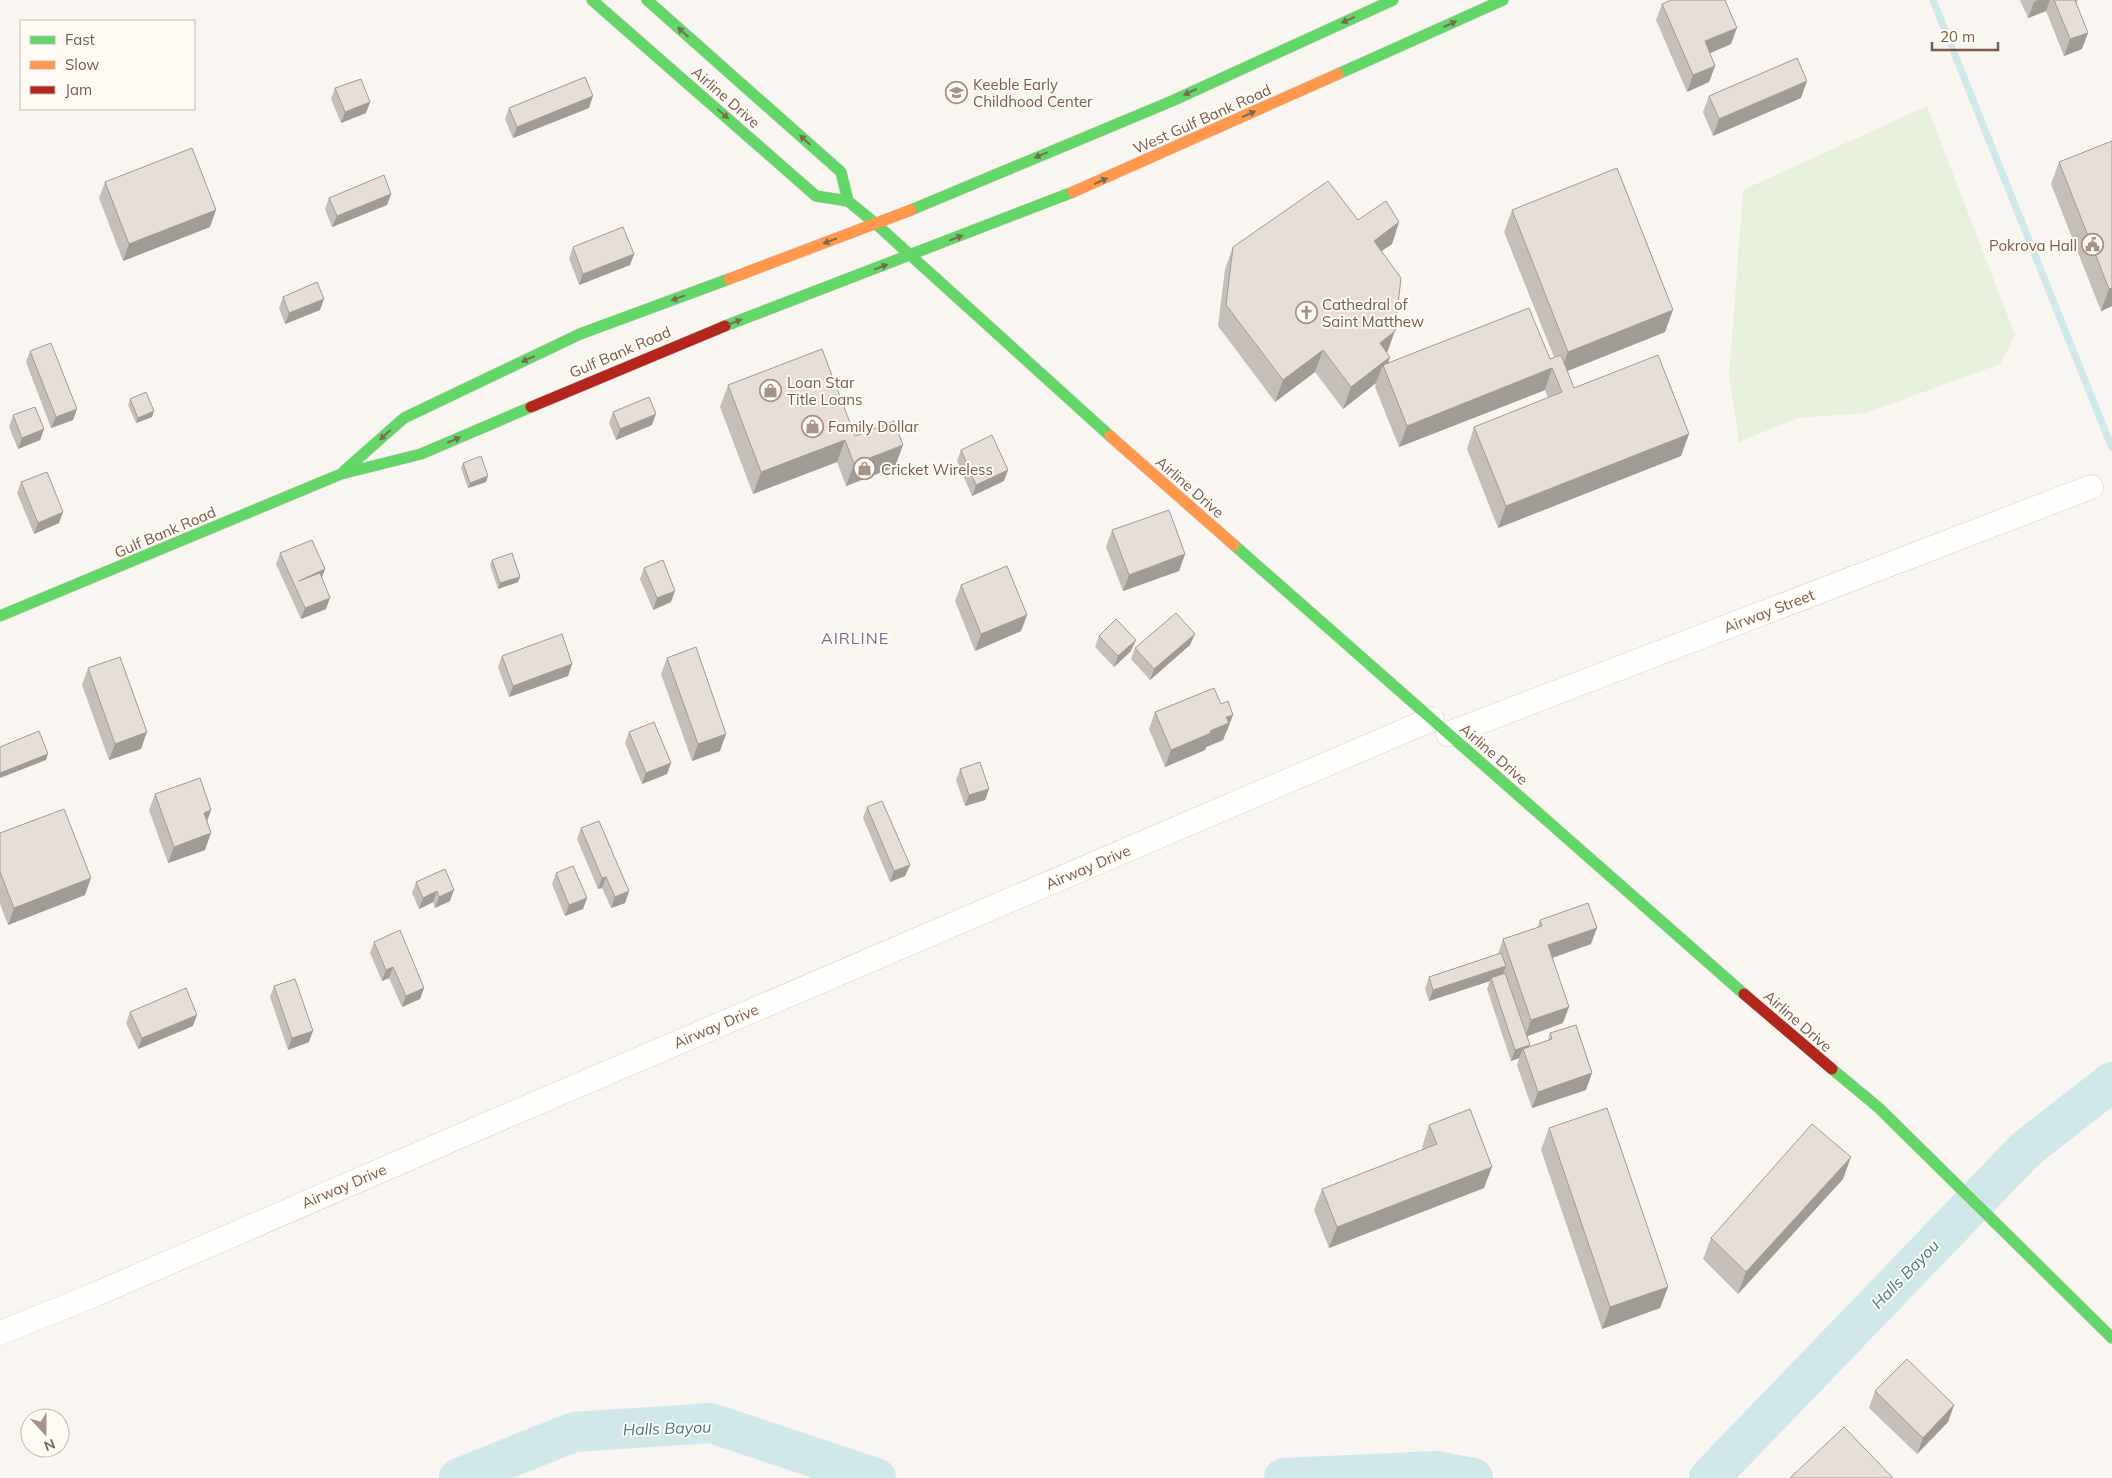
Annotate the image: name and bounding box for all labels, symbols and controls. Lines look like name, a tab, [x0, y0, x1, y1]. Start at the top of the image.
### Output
one-way arrow	[1341, 16, 1355, 24]
one-way arrow	[1443, 19, 1457, 27]
legend	[20, 20, 195, 110]
scale bar	[1932, 20, 1998, 52]
one-way arrow	[677, 26, 689, 38]
text: 20 m	[1940, 27, 1975, 46]
text: Fast	[65, 30, 95, 49]
text: Slow	[65, 55, 99, 74]
street label: Airline Drive	[688, 62, 764, 132]
place label: Keeble Early Childhood Center	[973, 75, 1093, 111]
text: Jam	[65, 80, 92, 99]
street label: West Gulf Bank Road	[1130, 80, 1274, 158]
school or university icon: Keeble Early Childhood Center	[945, 81, 969, 105]
one-way arrow	[1183, 89, 1197, 97]
one-way arrow	[716, 108, 728, 120]
one-way arrow	[1242, 110, 1256, 118]
one-way arrow	[798, 134, 811, 145]
one-way arrow	[1033, 152, 1048, 160]
one-way arrow	[1094, 176, 1108, 184]
public building icon: Pokrova Hall	[2081, 233, 2105, 257]
one-way arrow	[949, 234, 963, 242]
place label: Pokrova Hall	[1989, 236, 2077, 255]
one-way arrow	[823, 238, 838, 245]
one-way arrow	[874, 263, 889, 271]
one-way arrow	[670, 294, 685, 302]
place label: Cathedral of Saint Matthew	[1322, 295, 1424, 331]
church icon: Cathedral of Saint Matthew	[1294, 301, 1318, 325]
one-way arrow	[728, 318, 743, 325]
street label: Gulf Bank Road	[566, 322, 674, 382]
one-way arrow	[521, 355, 535, 363]
place label: Loan Star Title Loans	[787, 373, 862, 409]
shop icon: Loan Star Title Loans	[759, 379, 783, 403]
shop icon: Family Dollar	[800, 414, 824, 438]
place label: Family Dollar	[828, 417, 919, 436]
one-way arrow	[378, 429, 391, 440]
one-way arrow	[447, 435, 461, 443]
street label: Airline Drive	[1152, 452, 1228, 522]
shop icon: Cricket Wireless	[853, 457, 877, 481]
place label: Cricket Wireless	[881, 460, 993, 479]
street label: Gulf Bank Road	[111, 502, 219, 562]
street label: Airway Street	[1721, 585, 1817, 637]
district label: AIRLINE	[821, 628, 889, 648]
street label: Airline Drive	[1456, 719, 1532, 789]
street label: Airway Drive	[1043, 841, 1133, 893]
street label: Airline Drive	[1760, 986, 1836, 1056]
street label: Airway Drive	[671, 1000, 761, 1052]
street label: Airway Drive	[299, 1160, 389, 1212]
water label: Halls Bayou	[1867, 1235, 1943, 1313]
north arrow	[20, 1408, 70, 1458]
water label: Halls Bayou	[622, 1416, 712, 1440]
text: N	[41, 1435, 58, 1455]

